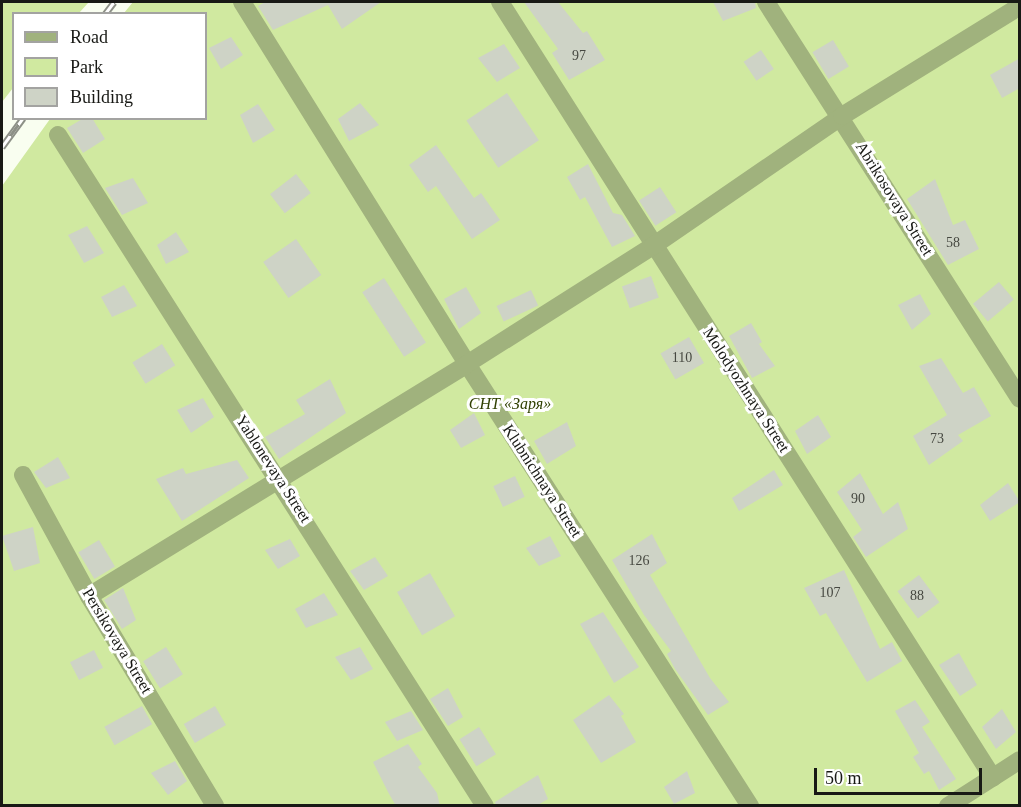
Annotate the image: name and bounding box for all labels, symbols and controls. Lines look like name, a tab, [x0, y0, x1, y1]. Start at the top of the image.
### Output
legend	[12, 12, 207, 120]
text: Road	[70, 27, 108, 47]
house number: 97	[572, 48, 586, 64]
text: Park	[70, 57, 103, 77]
text: Building	[70, 87, 133, 107]
street label: Abrikosovaya Street	[851, 138, 937, 260]
house number: 58	[946, 235, 960, 251]
street label: Molodyozhnaya Street	[698, 324, 794, 456]
house number: 110	[672, 350, 692, 366]
park label: СНТ «Заря»	[469, 394, 551, 414]
street label: Yablonevaya Street	[231, 412, 315, 526]
street label: Klubnichnaya Street	[498, 421, 586, 541]
house number: 73	[930, 431, 944, 447]
house number: 90	[851, 491, 865, 507]
house number: 126	[628, 553, 650, 569]
street label: Persikovaya Street	[78, 585, 156, 697]
house number: 107	[820, 585, 840, 601]
house number: 88	[910, 588, 924, 604]
scale bar	[817, 756, 985, 794]
text: 50 m	[825, 768, 862, 788]

